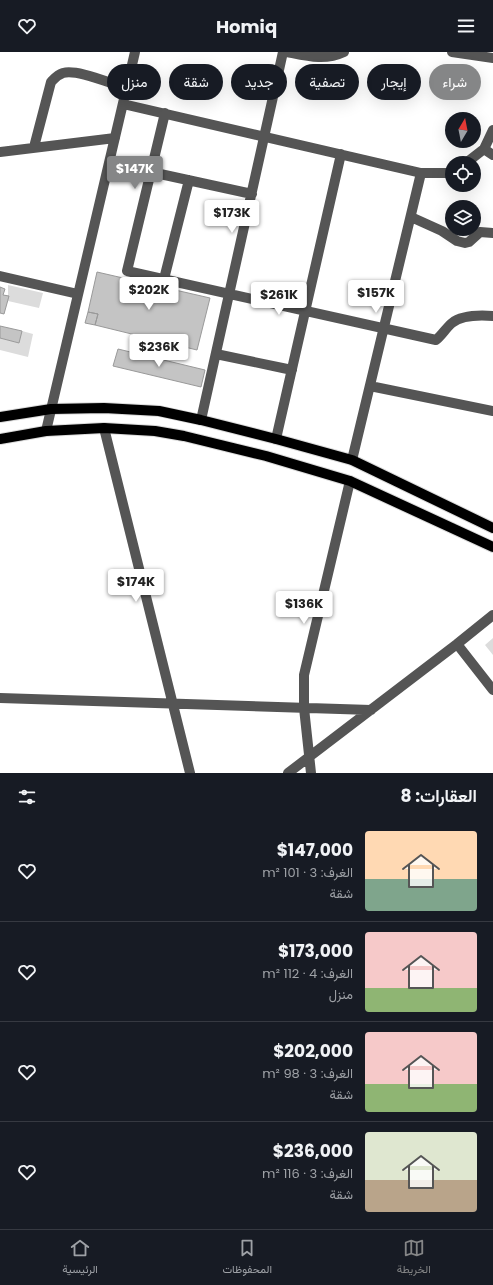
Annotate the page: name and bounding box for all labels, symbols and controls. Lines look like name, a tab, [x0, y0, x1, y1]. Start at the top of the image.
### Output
text: Homiq	[216, 14, 277, 39]
icon: heart	[16, 15, 38, 37]
icon: menu	[455, 15, 477, 37]
chip: منزل	[107, 64, 161, 100]
chip: شقة	[169, 64, 223, 100]
chip: جديد	[231, 64, 287, 100]
chip: تصفية	[295, 64, 359, 100]
chip: إيجار	[367, 64, 421, 100]
chip: شراء	[429, 64, 481, 100]
north arrow	[445, 112, 481, 148]
map controls	[445, 112, 481, 236]
pin: $147K	[107, 156, 163, 190]
button: locate	[445, 156, 481, 192]
text: $147K	[116, 159, 154, 178]
pin: $173K	[204, 200, 260, 234]
button: layers	[445, 200, 481, 236]
text: $173K	[213, 203, 251, 222]
pin: $202K	[121, 277, 177, 311]
text: $202K	[129, 280, 169, 299]
pin: $157K	[348, 280, 404, 314]
pin: $261K	[251, 282, 307, 316]
text: $157K	[357, 283, 395, 302]
text: $261K	[260, 285, 298, 304]
pin: $236K	[131, 334, 187, 368]
text: $236K	[138, 337, 180, 356]
pin: $174K	[108, 569, 164, 603]
text: $174K	[117, 572, 155, 591]
pin: $136K	[276, 591, 332, 625]
text: $136K	[285, 594, 323, 613]
text: العقارات: 8	[401, 784, 477, 808]
icon: filters	[16, 786, 38, 808]
text: $147,000	[277, 838, 353, 862]
icon: home	[397, 847, 445, 895]
icon: heart	[16, 860, 38, 882]
text: الغرف: 3 · 101 m²	[262, 863, 353, 882]
text: شقة	[330, 884, 353, 903]
text: $173,000	[278, 939, 353, 963]
icon: home	[397, 948, 445, 996]
icon: heart	[16, 961, 38, 983]
text: الغرف: 4 · 112 m²	[262, 964, 353, 983]
text: منزل	[329, 985, 353, 1004]
text: $202,000	[273, 1039, 353, 1063]
icon: home	[397, 1048, 445, 1096]
icon: heart	[16, 1061, 38, 1083]
text: الغرف: 3 · 98 m²	[262, 1064, 353, 1083]
text: شقة	[330, 1085, 353, 1104]
text: $236,000	[273, 1139, 353, 1163]
icon: home	[397, 1148, 445, 1196]
icon: heart	[16, 1161, 38, 1183]
text: الغرف: 3 · 116 m²	[262, 1164, 353, 1183]
text: شقة	[330, 1185, 353, 1204]
tab: الرئيسية	[62, 1237, 98, 1279]
tab: المحفوظات	[223, 1237, 272, 1279]
tab: الخريطة	[397, 1237, 431, 1279]

